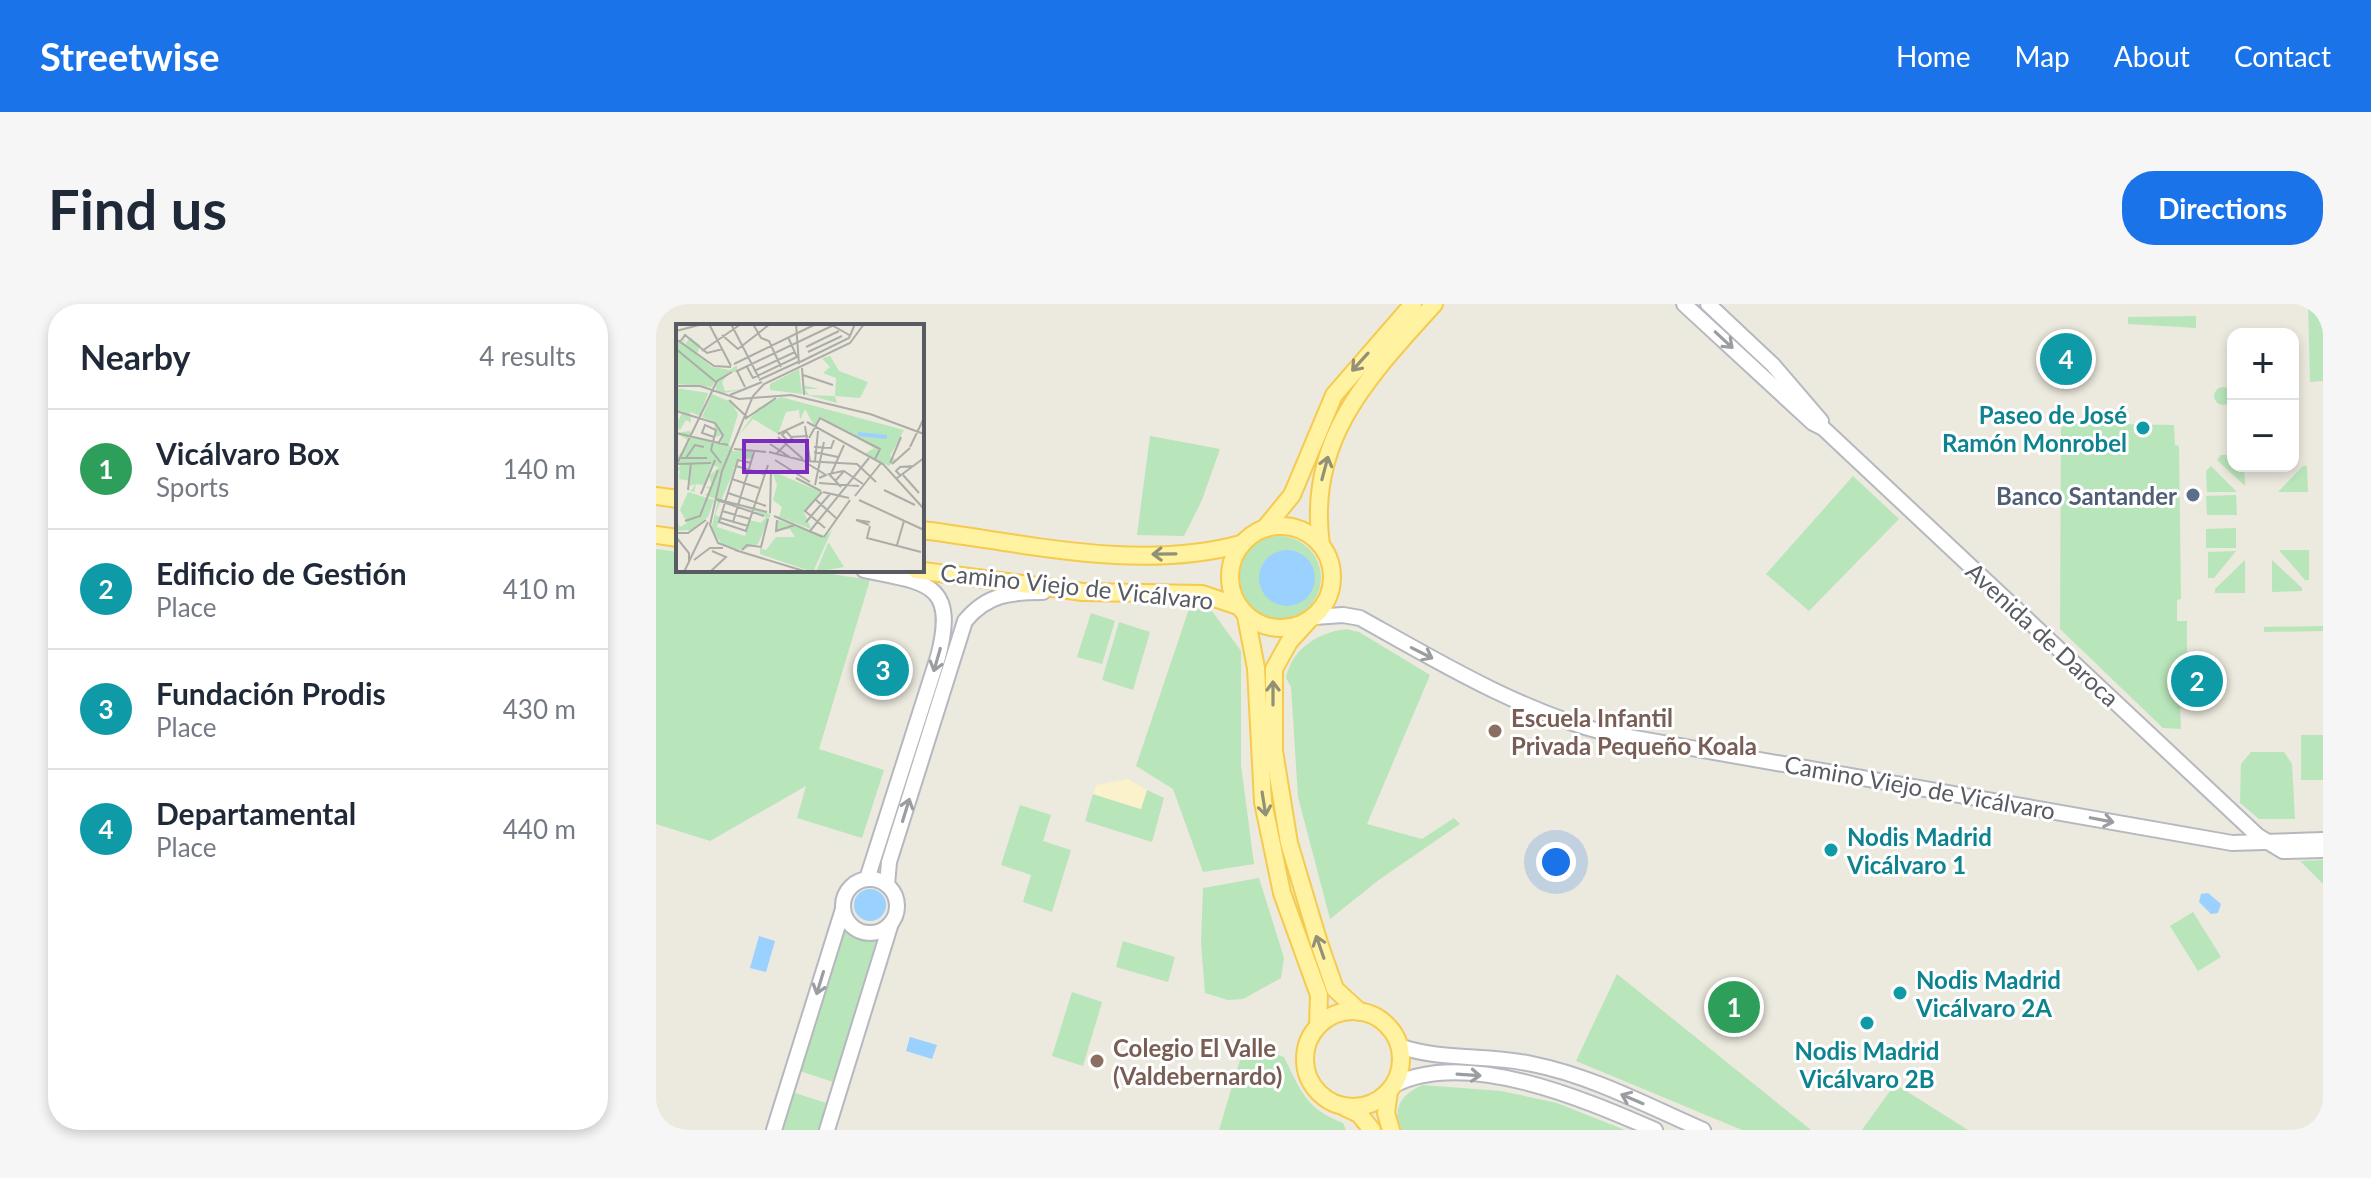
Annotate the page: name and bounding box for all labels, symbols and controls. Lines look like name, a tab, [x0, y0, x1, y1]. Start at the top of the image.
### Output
text: Streetwise	[40, 33, 219, 79]
text: Home	[1896, 39, 1971, 73]
text: Map	[2015, 39, 2070, 73]
text: About	[2114, 39, 2190, 73]
text: Contact	[2234, 39, 2331, 73]
button: Directions	[2122, 171, 2323, 245]
text: Find us	[48, 175, 227, 242]
inset map	[676, 324, 924, 572]
map controls	[2227, 328, 2299, 472]
button: +	[2227, 328, 2299, 400]
pin: 4	[2040, 329, 2092, 389]
one-way arrow	[1713, 331, 1733, 349]
text: Nearby	[80, 336, 191, 377]
text: 4 results	[479, 340, 576, 372]
one-way arrow	[1351, 351, 1369, 371]
place label: Paseo de José Ramón Monrobel	[1942, 400, 2127, 457]
button: −	[2227, 400, 2299, 472]
marker: Paseo de José Ramón Monrobel	[2134, 419, 2152, 437]
text: Vicálvaro Box	[156, 435, 339, 471]
text: 1	[98, 453, 114, 485]
text: 140 m	[503, 453, 576, 485]
one-way arrow	[1318, 455, 1333, 481]
text: Sports	[156, 471, 229, 503]
place label: Banco Santander	[1996, 481, 2177, 510]
marker: Banco Santander	[2184, 486, 2202, 504]
one-way arrow	[1151, 546, 1178, 561]
text: Edificio de Gestión	[156, 555, 407, 591]
street label: Avenida de Daroca	[1961, 556, 2125, 712]
street label: Camino Viejo de Vicálvaro	[939, 557, 1215, 615]
text: 2	[98, 573, 114, 605]
text: 410 m	[503, 573, 576, 605]
text: Place	[156, 591, 217, 623]
pin: 3	[857, 640, 909, 700]
one-way arrow	[1409, 645, 1433, 661]
one-way arrow	[929, 646, 944, 672]
pin: 2	[2171, 651, 2223, 711]
text: Fundación Prodis	[156, 675, 386, 711]
one-way arrow	[1265, 680, 1281, 707]
text: 3	[98, 693, 114, 725]
text: 430 m	[503, 693, 576, 725]
place label: Escuela Infantil Privada Pequeño Koala	[1511, 703, 1757, 760]
text: Place	[156, 711, 217, 743]
marker: Escuela Infantil Privada Pequeño Koala	[1486, 722, 1504, 740]
street label: Camino Viejo de Vicálvaro	[1782, 749, 2058, 825]
one-way arrow	[1257, 791, 1272, 817]
text: Departamental	[156, 795, 356, 831]
one-way arrow	[899, 797, 914, 822]
text: 4	[98, 813, 114, 845]
text: 440 m	[503, 813, 576, 845]
one-way arrow	[2089, 813, 2114, 828]
place label: Nodis Madrid Vicálvaro 1	[1846, 822, 1992, 879]
text: Place	[156, 831, 217, 863]
marker: Nodis Madrid Vicálvaro 1	[1822, 841, 1840, 859]
your location	[1536, 842, 1576, 882]
one-way arrow	[1312, 935, 1327, 960]
place label: Nodis Madrid Vicálvaro 2A	[1915, 965, 2061, 1022]
one-way arrow	[811, 971, 826, 996]
pin: 1	[1708, 977, 1760, 1037]
marker: Nodis Madrid Vicálvaro 2A	[1891, 984, 1909, 1002]
marker: Nodis Madrid Vicálvaro 2B	[1858, 1014, 1876, 1032]
place label: Colegio El Valle (Valdebernardo)	[1113, 1033, 1282, 1090]
place label: Nodis Madrid Vicálvaro 2B	[1795, 1036, 1939, 1093]
marker: Colegio El Valle (Valdebernardo)	[1088, 1052, 1106, 1070]
one-way arrow	[1455, 1068, 1482, 1083]
one-way arrow	[1620, 1090, 1644, 1105]

